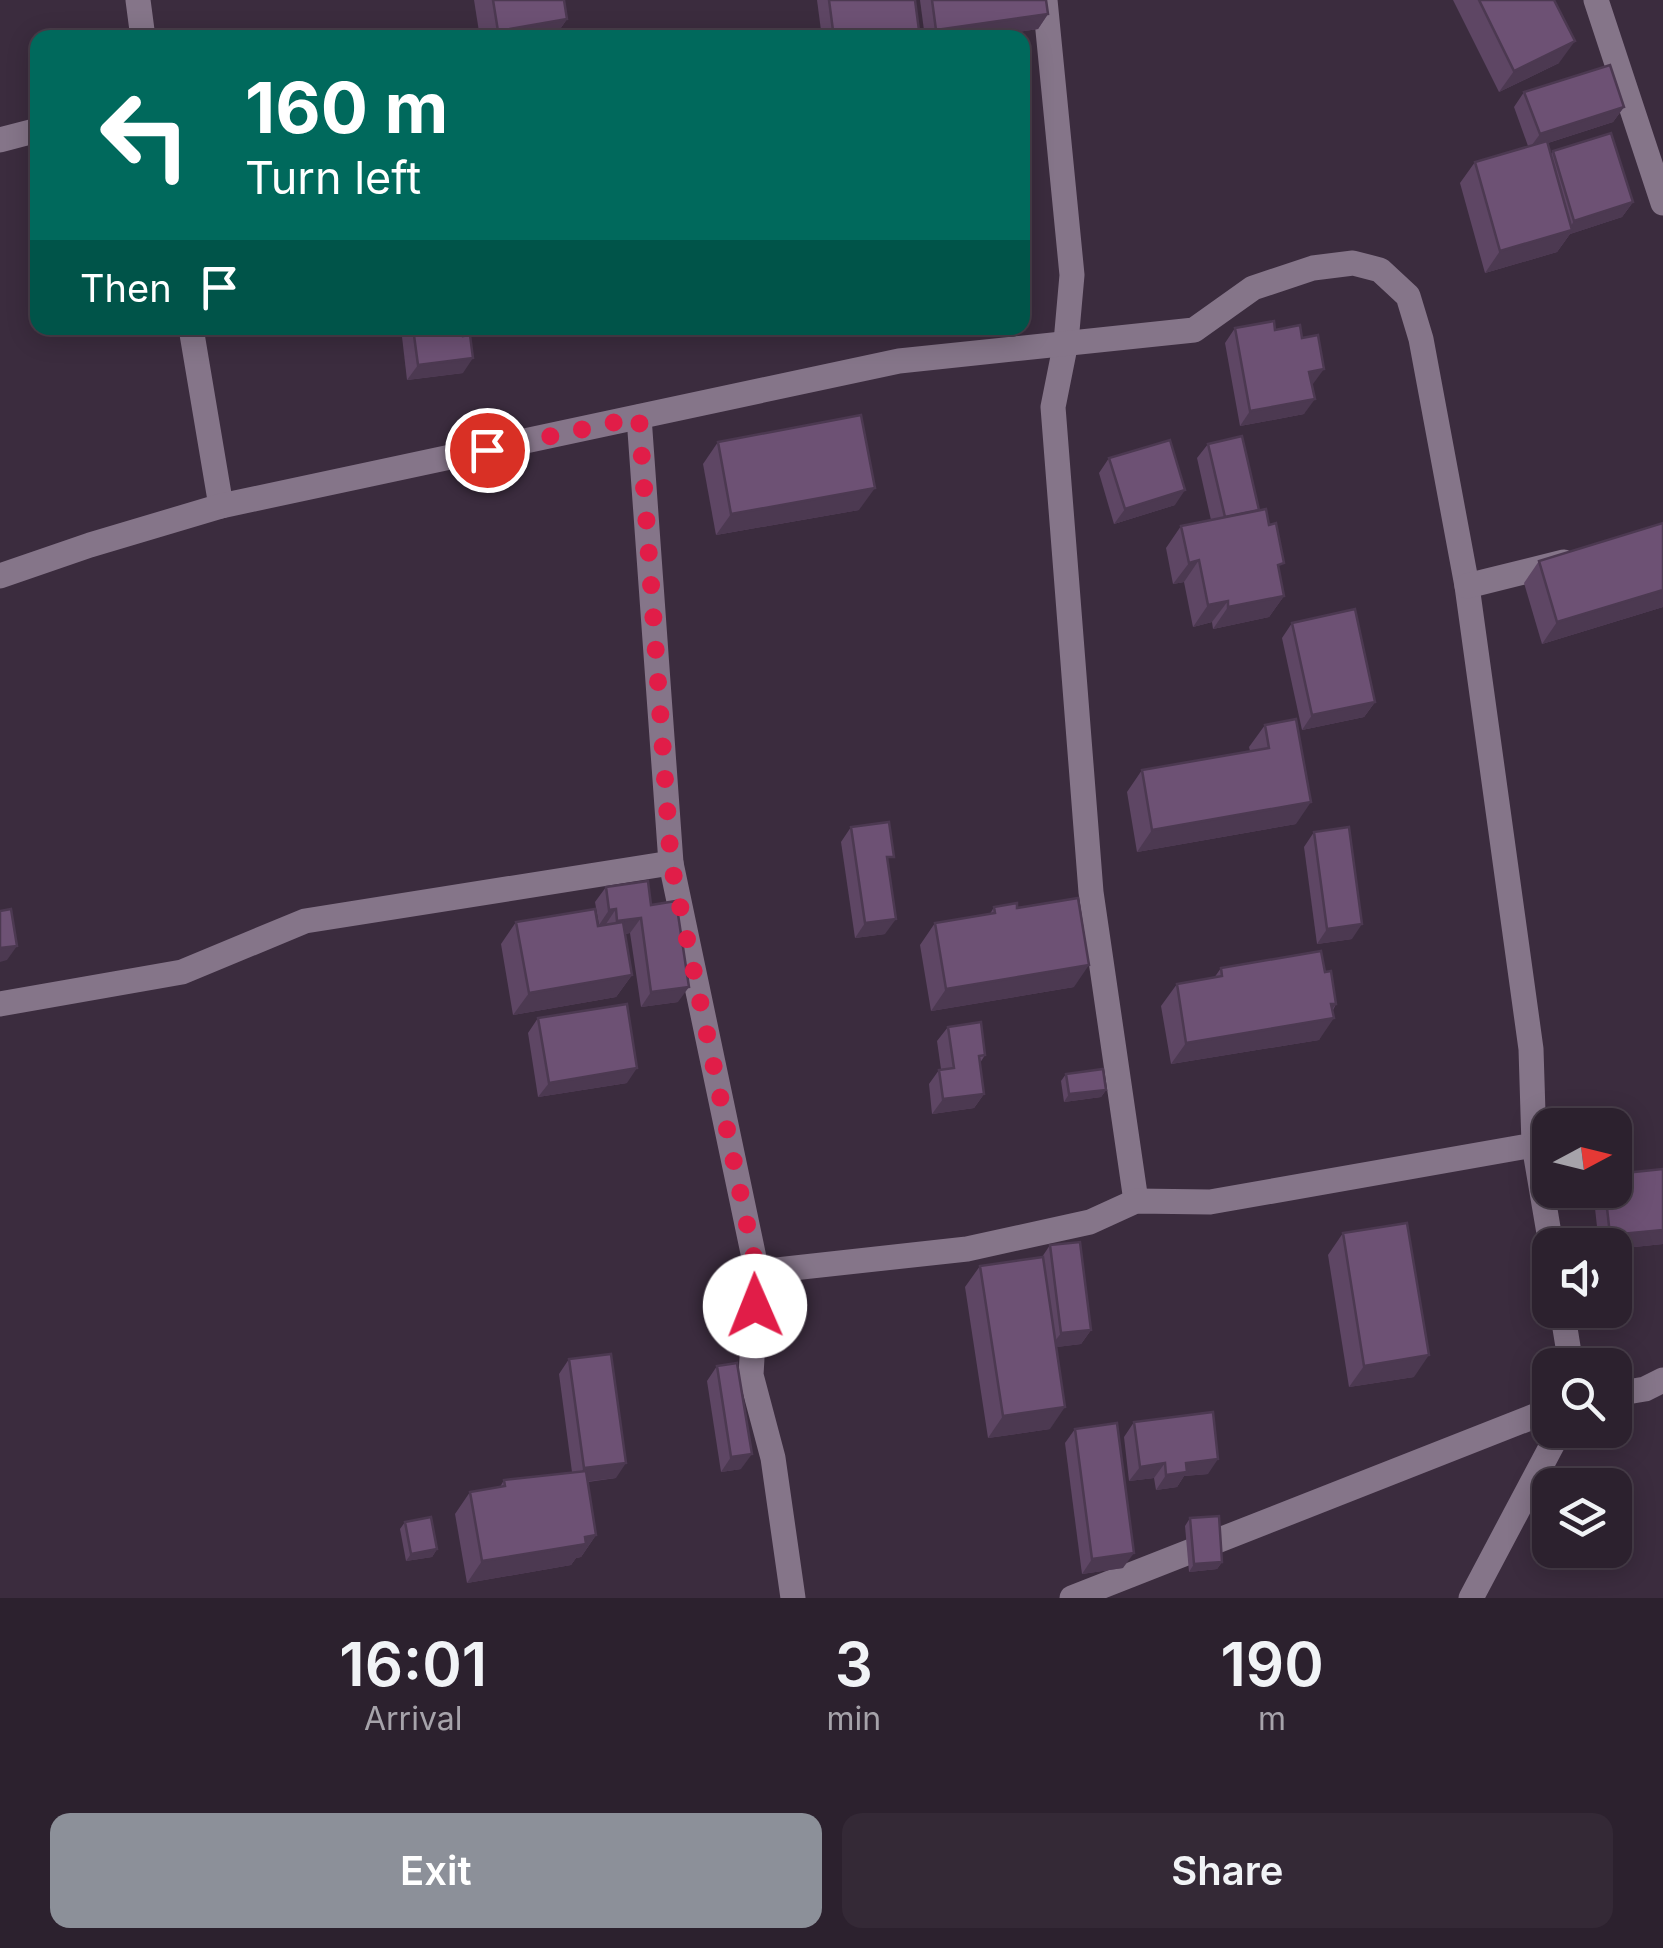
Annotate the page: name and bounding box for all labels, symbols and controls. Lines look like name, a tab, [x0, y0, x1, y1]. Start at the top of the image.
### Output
text: 160 m	[245, 65, 448, 150]
icon: left	[80, 70, 210, 200]
text: Turn left	[245, 150, 421, 205]
icon: arrive	[192, 260, 247, 315]
text: Then	[80, 265, 172, 311]
pin	[445, 408, 530, 493]
icon: arrive	[460, 423, 515, 478]
north arrow	[1532, 1108, 1632, 1208]
map controls	[1532, 1108, 1632, 1568]
button: sound	[1532, 1228, 1632, 1328]
position arrow	[703, 1254, 807, 1358]
button: search	[1532, 1348, 1632, 1448]
button: layers	[1532, 1468, 1632, 1568]
text: 16:01	[339, 1628, 487, 1700]
text: 3	[835, 1628, 873, 1700]
text: 190	[1220, 1628, 1324, 1700]
text: Arrival	[364, 1699, 462, 1738]
text: min	[826, 1699, 881, 1738]
text: m	[1258, 1699, 1286, 1738]
button: Exit	[50, 1813, 822, 1928]
button: Share	[842, 1813, 1613, 1928]

